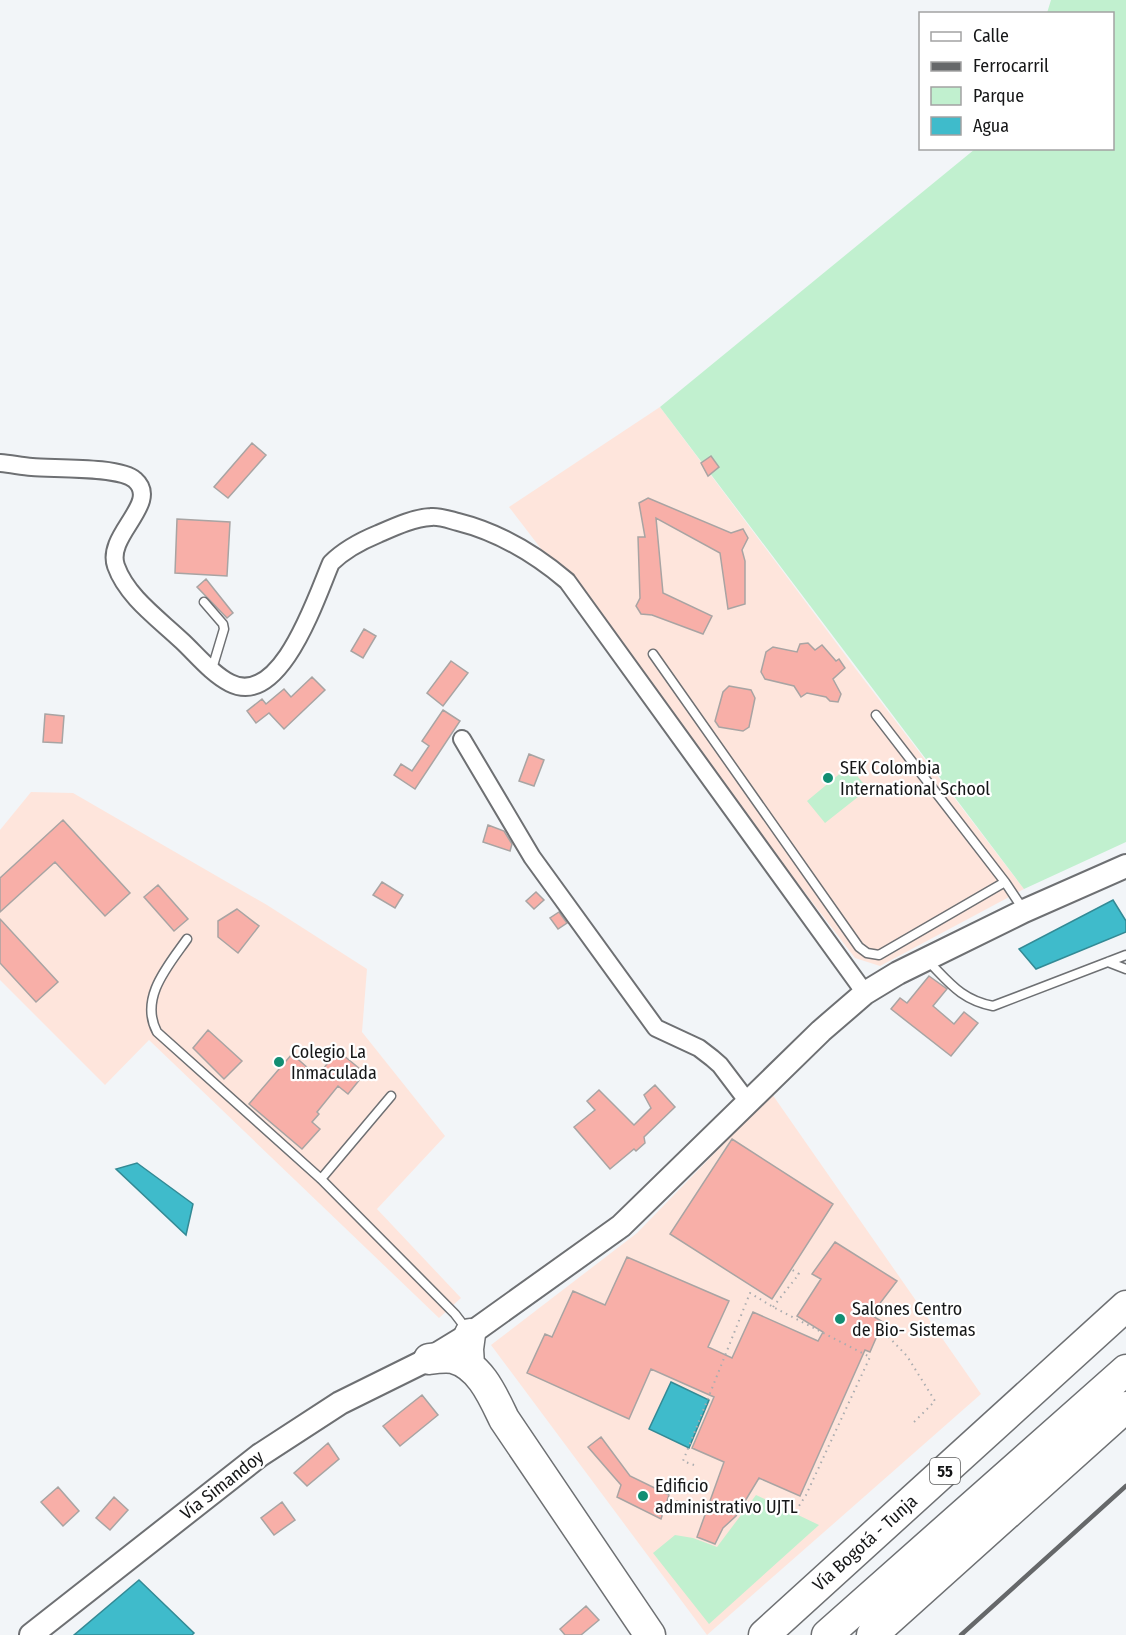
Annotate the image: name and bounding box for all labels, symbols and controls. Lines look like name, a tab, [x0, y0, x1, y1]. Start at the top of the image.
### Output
legend	[919, 12, 1114, 150]
text: Calle	[973, 25, 1009, 47]
text: Ferrocarril	[973, 55, 1049, 77]
text: Parque	[973, 85, 1024, 107]
text: Agua	[973, 115, 1009, 137]
place label: SEK Colombia International School	[840, 757, 990, 800]
marker: SEK Colombia International School	[821, 771, 835, 785]
place label: Colegio La Inmaculada	[291, 1041, 377, 1084]
marker: Colegio La Inmaculada	[272, 1055, 286, 1069]
place label: Salones Centro de Bio- Sistemas	[852, 1298, 976, 1341]
marker: Salones Centro de Bio- Sistemas	[833, 1312, 847, 1326]
street label: Vía Simandoy	[176, 1446, 268, 1524]
road number: 55	[930, 1458, 960, 1484]
place label: Edificio administrativo UJTL	[655, 1475, 798, 1518]
marker: Edificio administrativo UJTL	[636, 1489, 650, 1503]
street label: Vía Bogotá - Tunja	[808, 1490, 922, 1596]

